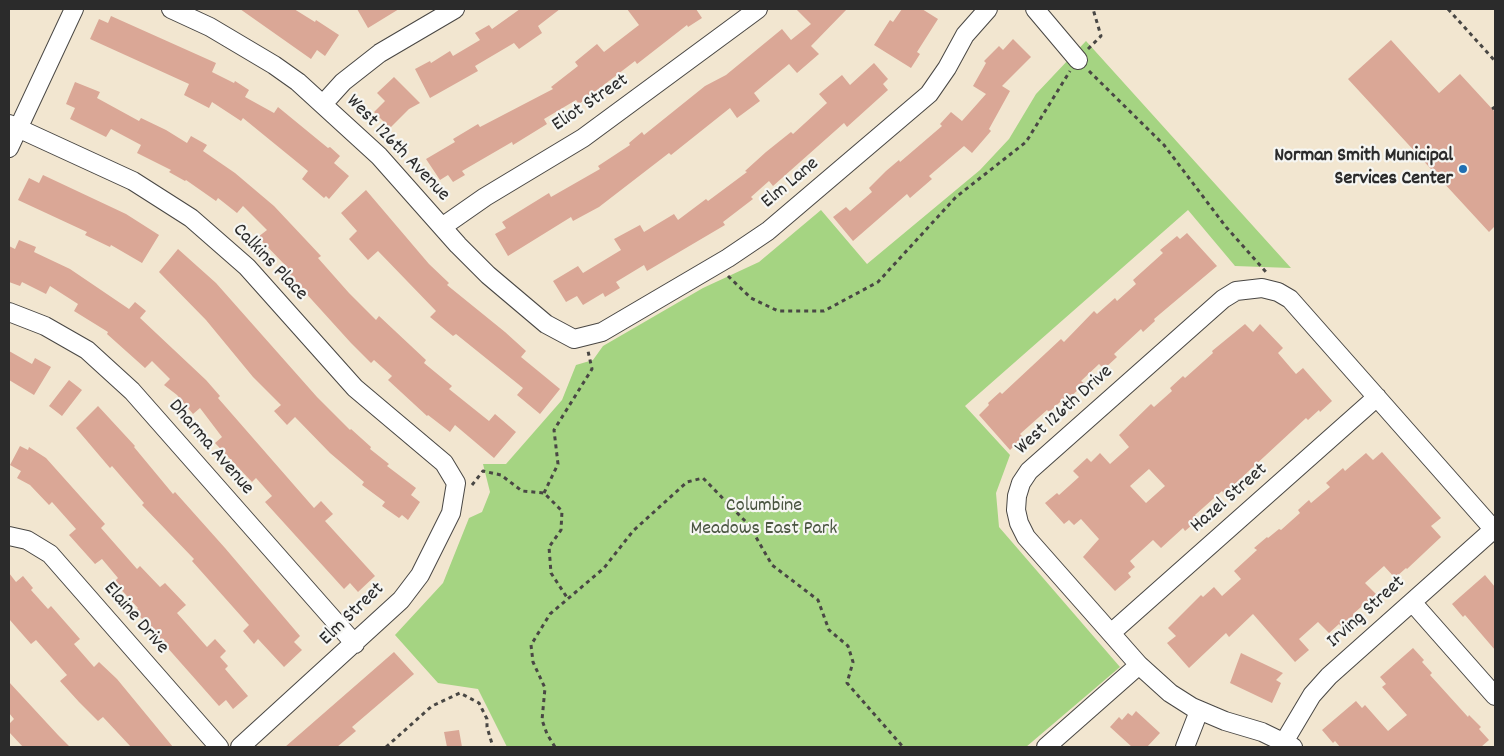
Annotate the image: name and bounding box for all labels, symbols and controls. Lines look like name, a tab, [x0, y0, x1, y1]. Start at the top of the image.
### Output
street label: Eliot Street	[548, 70, 634, 138]
street label: West 126th Avenue	[340, 91, 454, 207]
place label: Norman Smith Municipal Services Center	[1274, 145, 1453, 192]
street label: Elm Lane	[757, 153, 825, 215]
marker: Norman Smith Municipal Services Center	[1457, 163, 1469, 175]
street label: Calkins Place	[226, 219, 312, 307]
street label: West 126th Drive	[1011, 361, 1119, 461]
street label: Dharma Avenue	[162, 395, 258, 501]
street label: Hazel Street	[1187, 459, 1273, 539]
park label: Columbine Meadows East Park	[691, 495, 837, 542]
street label: Irving Street	[1323, 572, 1411, 654]
street label: Elaine Drive	[97, 578, 173, 660]
street label: Elm Street	[316, 578, 390, 652]

